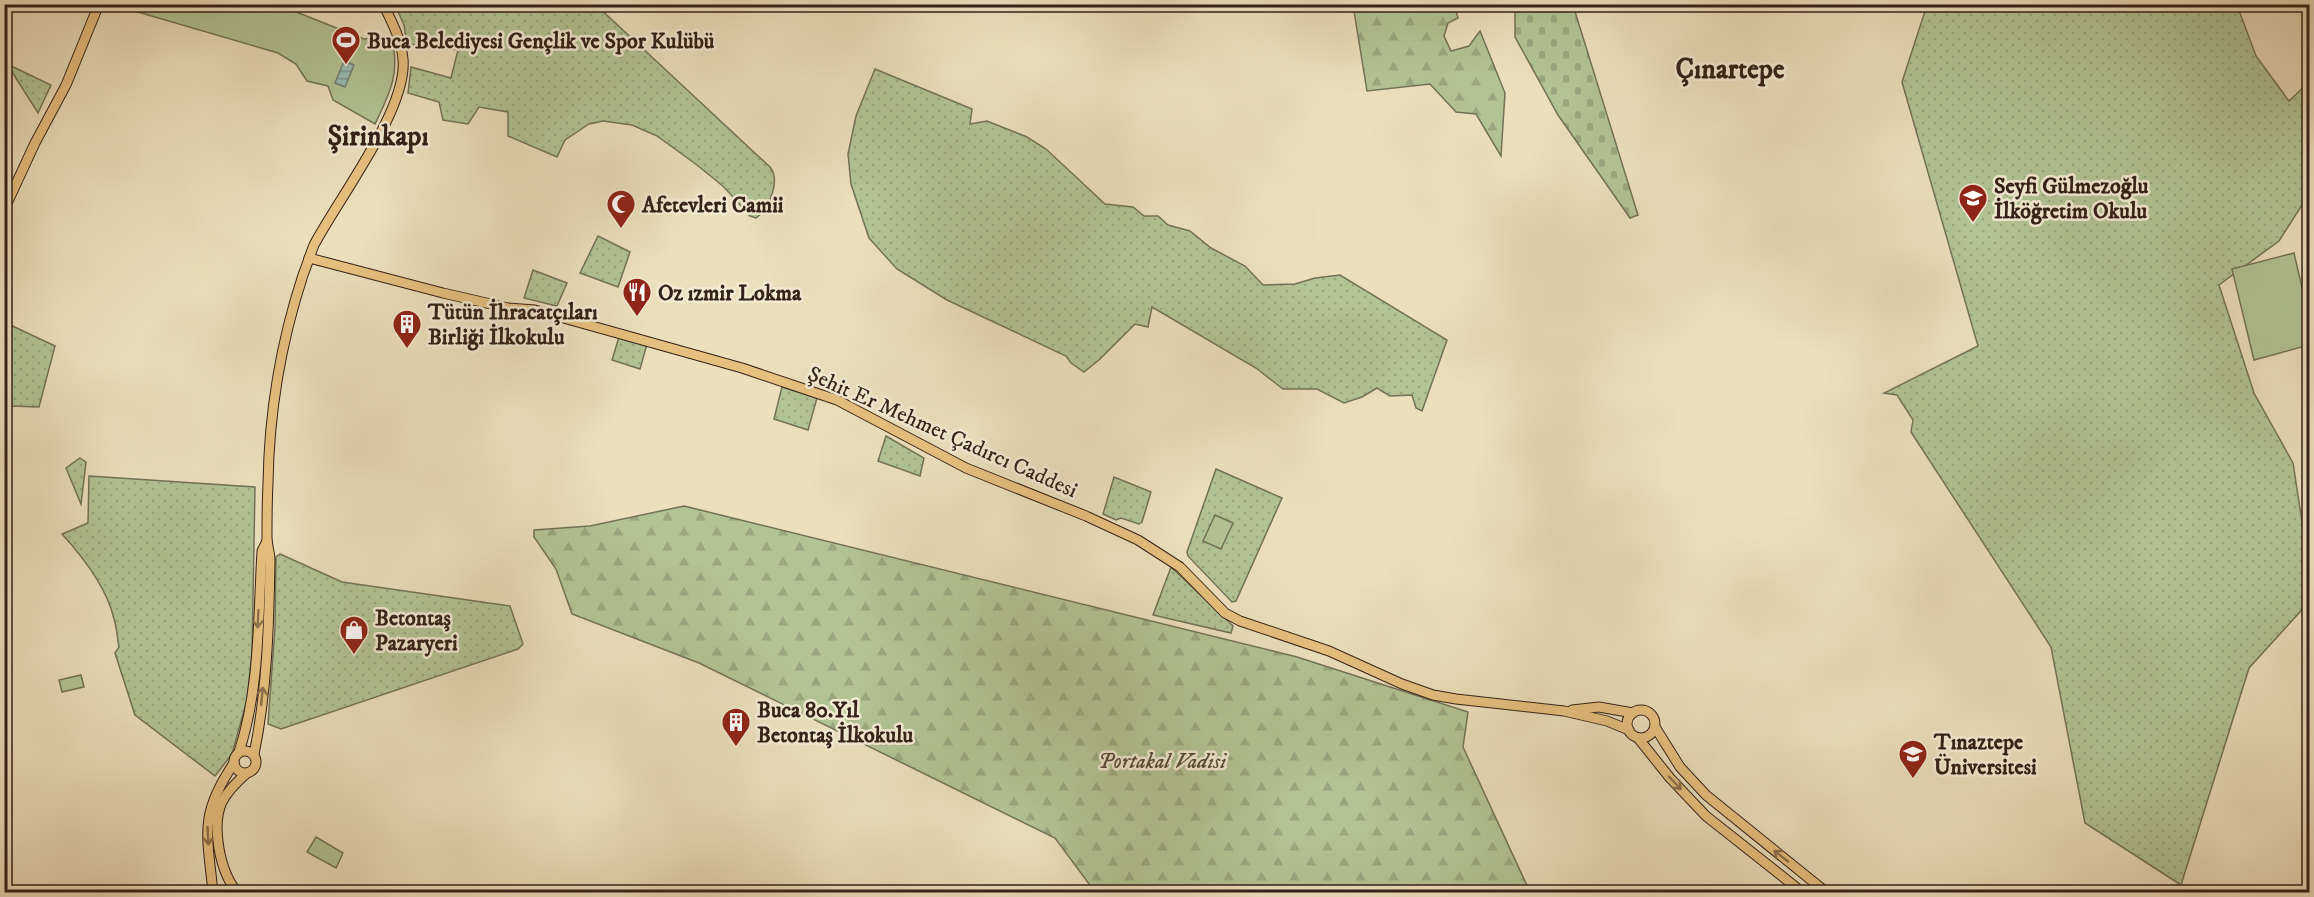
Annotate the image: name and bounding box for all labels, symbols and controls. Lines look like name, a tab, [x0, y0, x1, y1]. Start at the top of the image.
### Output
sports icon: Buca Belediyesi Gençlik ve Spor Kulübü	[330, 24, 362, 66]
place label: Buca Belediyesi Gençlik ve Spor Kulübü	[367, 28, 715, 55]
district label: Çınartepe	[1676, 52, 1785, 87]
district label: Şirinkapı	[327, 119, 429, 154]
place label: Seyfi Gülmezoğlu İlköğretim Okulu	[1994, 173, 2149, 225]
school or university icon: Seyfi Gülmezoğlu İlköğretim Okulu	[1957, 182, 1989, 224]
mosque icon: Afetevleri Camii	[605, 188, 637, 230]
place label: Afetevleri Camii	[641, 192, 784, 219]
restaurant icon: Oz ızmir Lokma	[621, 276, 653, 318]
place label: Oz ızmir Lokma	[658, 280, 802, 307]
place label: Tütün İhracatçıları Birliği İlkokulu	[427, 298, 598, 351]
building icon: Tütün İhracatçıları Birliği İlkokulu	[391, 308, 423, 350]
street label: Şehit Er Mehmet Çadırcı Caddesi	[803, 361, 1081, 504]
place label: Betontaş Pazaryeri	[375, 605, 458, 657]
one-way arrow	[253, 608, 264, 628]
shop icon: Betontaş Pazaryeri	[338, 614, 370, 656]
one-way arrow	[257, 687, 268, 707]
place label: Buca 80.Yıl Betontaş İlkokulu	[757, 697, 914, 749]
building icon: Buca 80.Yıl Betontaş İlkokulu	[720, 706, 752, 748]
place label: Tınaztepe Üniversitesi	[1933, 729, 2037, 781]
school or university icon: Tınaztepe Üniversitesi	[1897, 738, 1929, 780]
park label: Portakal Vadisi	[1098, 748, 1227, 775]
one-way arrow	[1667, 776, 1682, 791]
one-way arrow	[202, 825, 213, 845]
one-way arrow	[1773, 850, 1789, 863]

